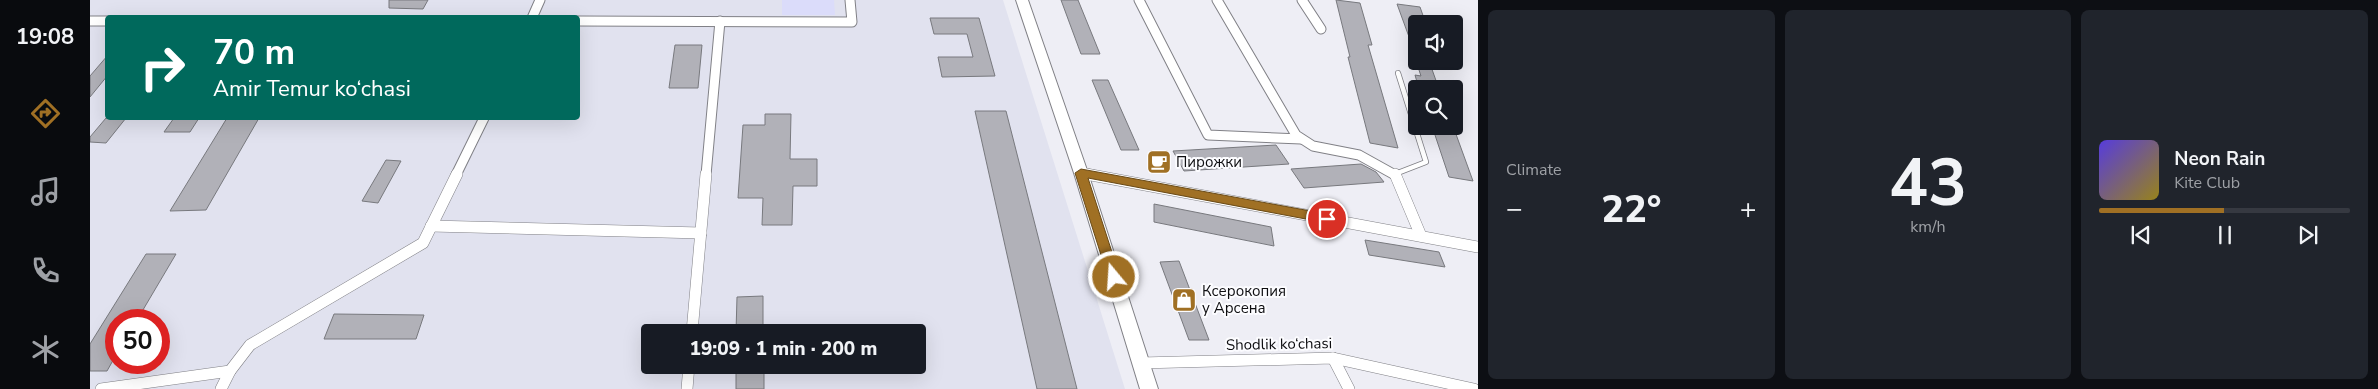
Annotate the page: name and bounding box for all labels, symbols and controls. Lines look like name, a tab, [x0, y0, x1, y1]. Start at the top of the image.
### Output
map controls	[1408, 15, 1463, 135]
button: sound	[1408, 15, 1463, 70]
text: 19:08	[16, 22, 74, 52]
text: 70 m	[213, 29, 295, 76]
icon: right	[130, 35, 195, 100]
text: Amir Temur ko‘chasi	[213, 74, 411, 104]
button: search	[1408, 80, 1463, 135]
icon: directions	[28, 96, 63, 131]
text: 43	[1889, 139, 1967, 228]
text: Neon Rain	[2174, 146, 2265, 172]
cafe icon: Пирожки	[1146, 149, 1172, 175]
place label: Пирожки	[1176, 152, 1242, 172]
text: Climate	[1506, 159, 1561, 181]
text: Kite Club	[2174, 172, 2240, 194]
icon: music	[28, 174, 63, 209]
text: 22°	[1601, 184, 1661, 235]
text: −	[1506, 190, 1523, 228]
text: +	[1740, 190, 1757, 228]
pin	[1306, 198, 1348, 240]
icon: arrive	[1313, 205, 1341, 233]
text: km/h	[1910, 216, 1946, 238]
icon: previous	[2127, 221, 2155, 249]
icon: pause	[2211, 221, 2239, 249]
icon: next	[2294, 221, 2322, 249]
position arrow	[1087, 250, 1139, 302]
icon: phone	[28, 253, 63, 288]
place label: Ксерокопия у Арсена	[1202, 281, 1286, 318]
shop icon: Ксерокопия у Арсена	[1171, 287, 1197, 313]
speed limit sign: 50	[105, 309, 170, 374]
icon: climate	[28, 332, 63, 367]
street label: Shodlik ko‘chasi	[1226, 333, 1332, 355]
text: 19:09 · 1 min · 200 m	[690, 336, 877, 362]

